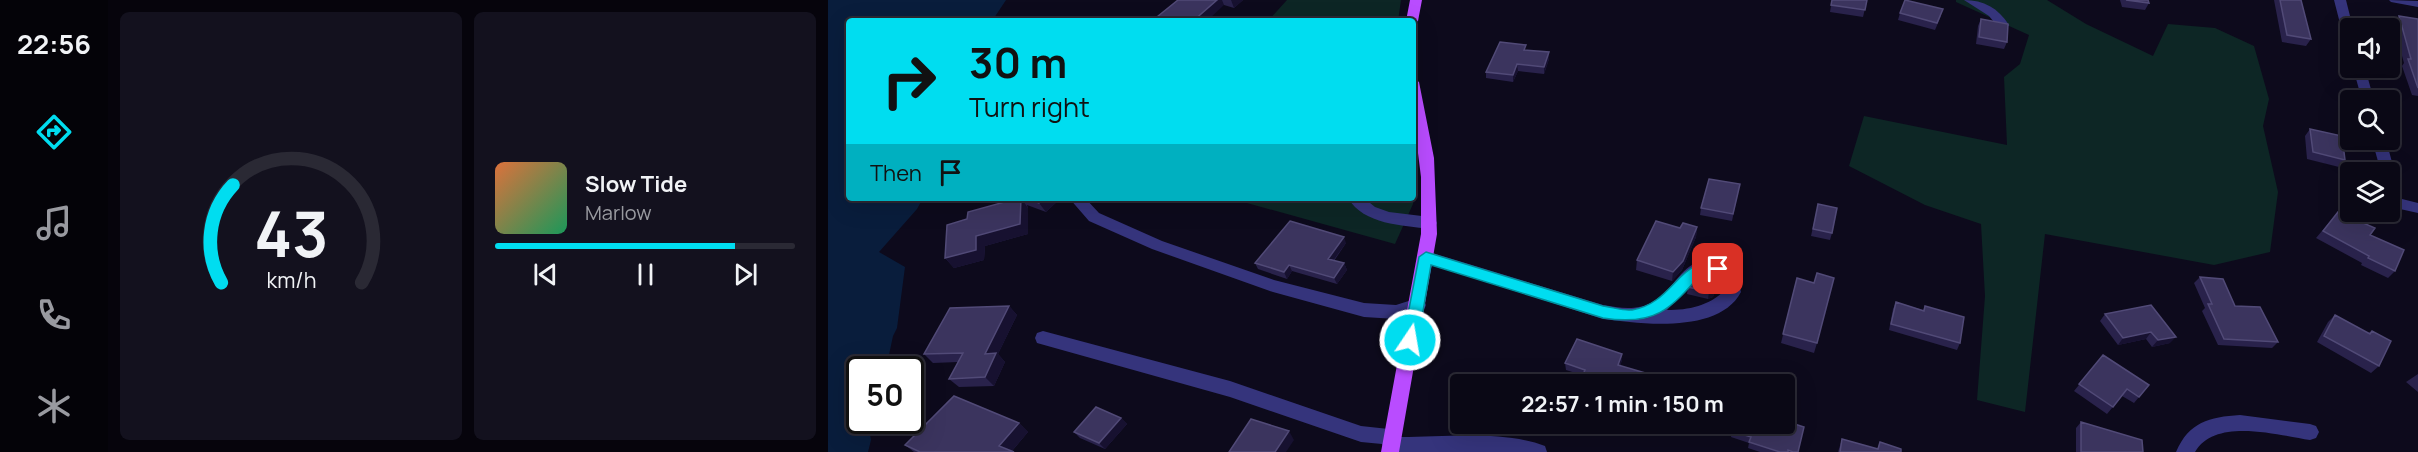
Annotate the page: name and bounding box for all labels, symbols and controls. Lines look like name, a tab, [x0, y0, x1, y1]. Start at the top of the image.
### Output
map controls	[2340, 18, 2400, 222]
button: sound	[2340, 18, 2400, 78]
text: 22:56	[17, 25, 91, 62]
text: 30 m	[969, 33, 1067, 91]
icon: right	[870, 42, 948, 120]
text: Turn right	[969, 88, 1090, 125]
button: search	[2340, 90, 2400, 150]
icon: directions	[33, 111, 75, 153]
icon: arrive	[934, 156, 967, 189]
text: Then	[870, 158, 922, 188]
button: layers	[2340, 162, 2400, 222]
text: Slow Tide	[585, 169, 687, 199]
text: 43	[254, 190, 328, 276]
text: Marlow	[585, 199, 652, 226]
icon: music	[33, 202, 75, 244]
pin	[1692, 243, 1743, 294]
icon: arrive	[1701, 252, 1734, 285]
icon: previous	[529, 258, 562, 291]
icon: pause	[629, 258, 662, 291]
icon: next	[729, 258, 762, 291]
text: km/h	[266, 265, 316, 294]
icon: phone	[33, 294, 75, 336]
position arrow	[1378, 308, 1442, 372]
speed limit sign: 50	[846, 356, 924, 434]
icon: climate	[33, 385, 75, 427]
text: 22:57 · 1 min · 150 m	[1521, 389, 1724, 419]

